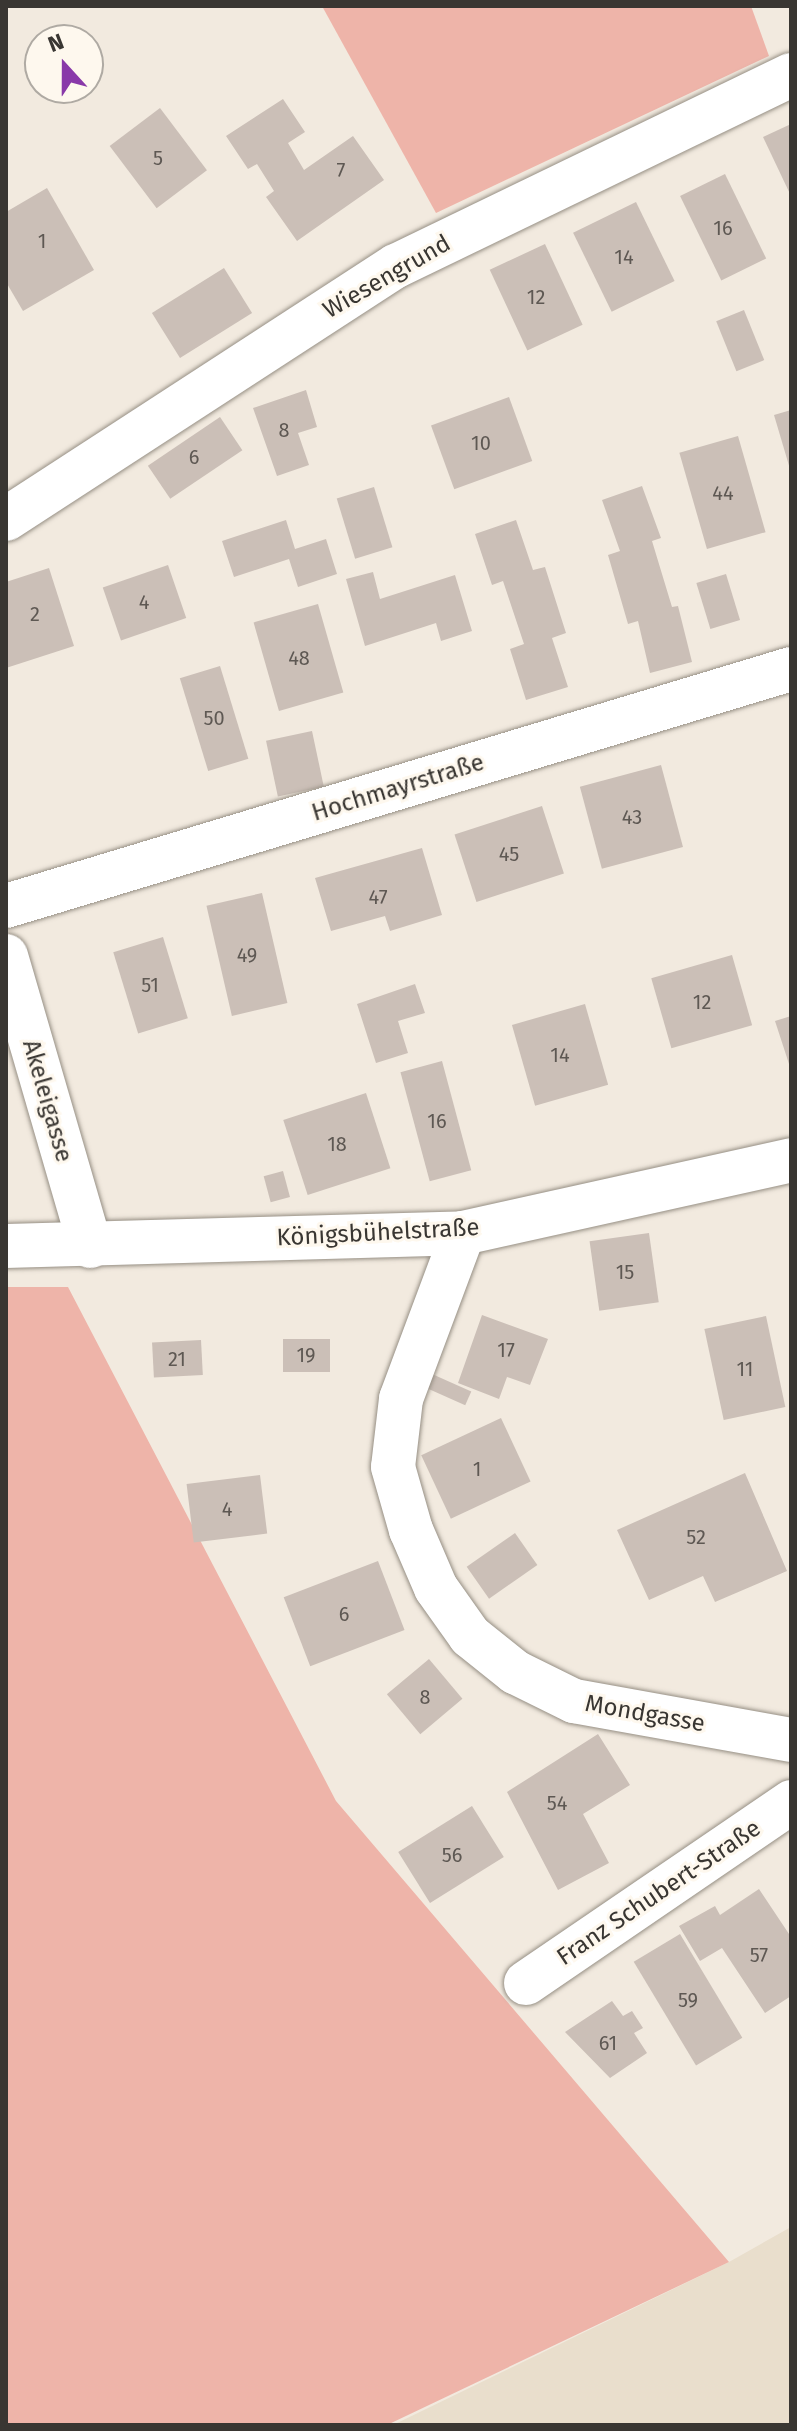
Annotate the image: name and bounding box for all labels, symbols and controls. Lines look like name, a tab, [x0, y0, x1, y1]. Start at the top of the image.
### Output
north arrow	[24, 24, 104, 104]
text: N	[44, 28, 68, 58]
house number: 5	[153, 146, 163, 170]
house number: 7	[337, 158, 345, 182]
house number: 16	[713, 216, 733, 240]
house number: 1	[38, 229, 46, 253]
street label: Wiesengrund	[318, 229, 456, 325]
house number: 14	[614, 245, 634, 269]
house number: 12	[527, 285, 545, 309]
house number: 8	[278, 418, 290, 442]
house number: 10	[471, 431, 491, 455]
house number: 6	[189, 445, 199, 469]
house number: 44	[712, 481, 734, 505]
house number: 4	[139, 590, 149, 614]
house number: 2	[30, 602, 40, 626]
house number: 48	[288, 646, 310, 670]
house number: 50	[203, 706, 225, 730]
street label: Hochmayrstraße	[308, 748, 488, 828]
house number: 43	[622, 805, 642, 829]
house number: 45	[499, 842, 519, 866]
house number: 47	[368, 885, 388, 909]
house number: 49	[237, 943, 257, 967]
house number: 51	[141, 973, 159, 997]
house number: 12	[693, 990, 711, 1014]
street label: Akeleigasse	[16, 1037, 78, 1165]
house number: 14	[550, 1043, 570, 1067]
house number: 16	[427, 1109, 447, 1133]
house number: 18	[327, 1132, 347, 1156]
street label: Königsbühelstraße	[276, 1213, 480, 1253]
house number: 15	[616, 1260, 634, 1284]
house number: 17	[497, 1338, 515, 1362]
house number: 19	[296, 1343, 316, 1367]
house number: 21	[168, 1347, 186, 1371]
house number: 11	[736, 1357, 754, 1381]
house number: 1	[473, 1457, 481, 1481]
house number: 4	[222, 1497, 232, 1521]
house number: 52	[686, 1525, 706, 1549]
house number: 6	[339, 1602, 349, 1626]
house number: 8	[419, 1685, 431, 1709]
street label: Mondgasse	[583, 1689, 707, 1739]
house number: 54	[547, 1791, 567, 1815]
street label: Franz Schubert-Straße	[552, 1814, 766, 1972]
house number: 56	[442, 1843, 462, 1867]
house number: 57	[750, 1943, 768, 1967]
house number: 59	[678, 1988, 698, 2012]
house number: 61	[599, 2031, 617, 2055]

